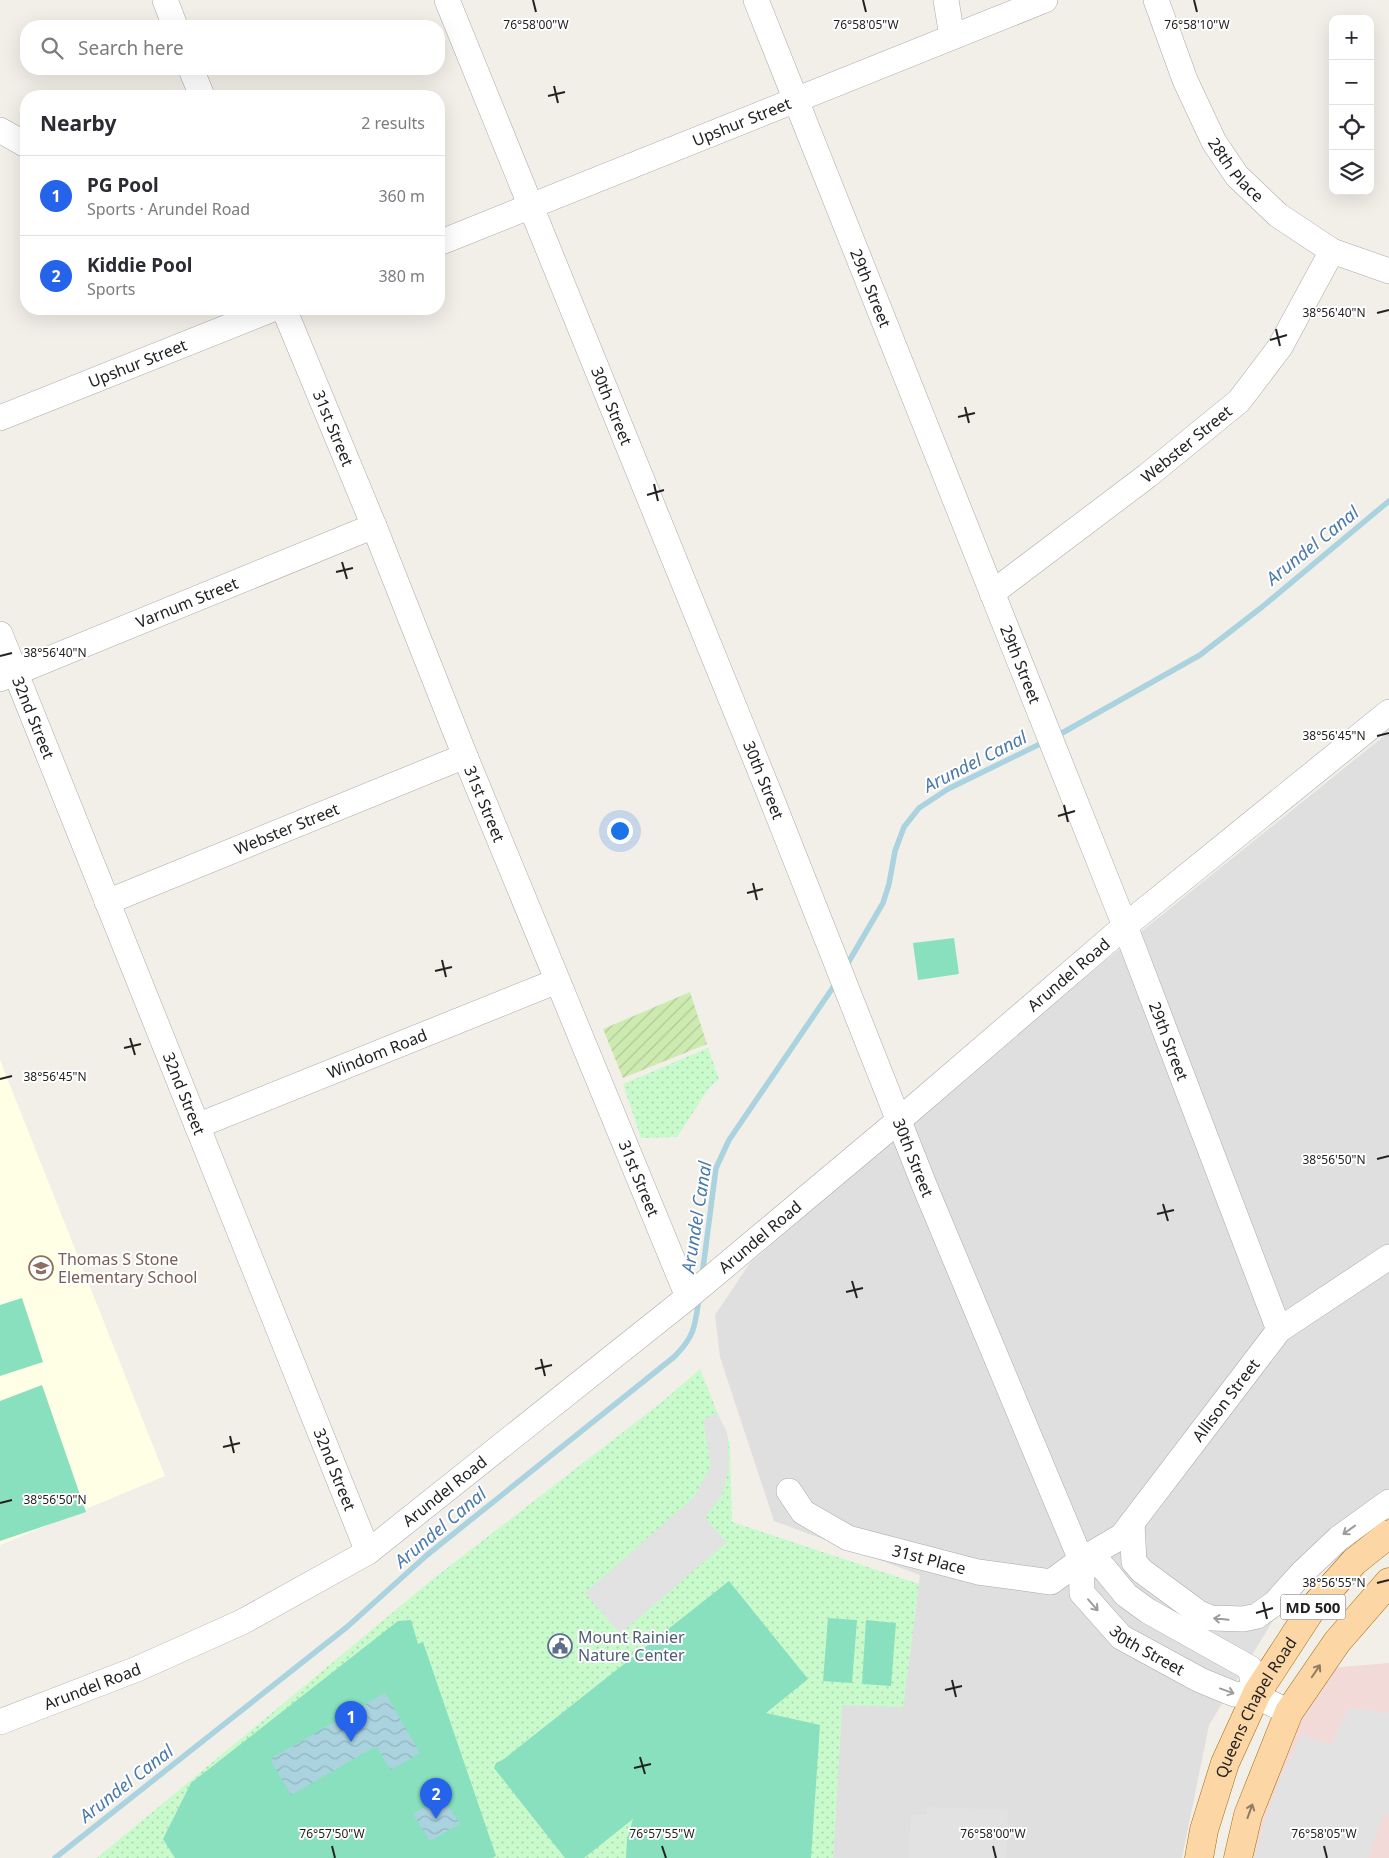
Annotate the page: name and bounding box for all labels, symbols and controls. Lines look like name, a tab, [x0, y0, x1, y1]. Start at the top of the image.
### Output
map controls	[1329, 15, 1374, 195]
button: +	[1329, 15, 1374, 60]
text: 76°58'00"W	[503, 16, 569, 33]
text: 76°58'05"W	[833, 16, 899, 33]
text: 76°58'10"W	[1164, 16, 1230, 33]
search box	[20, 20, 445, 75]
icon: search	[38, 34, 66, 62]
text: Search here	[78, 35, 184, 61]
button: −	[1329, 60, 1374, 105]
street label: Upshur Street	[689, 92, 794, 151]
button: locate	[1329, 105, 1374, 150]
text: Nearby	[40, 109, 116, 137]
text: 2 results	[361, 112, 425, 134]
street label: 28th Place	[1203, 133, 1269, 207]
button: layers	[1329, 150, 1374, 195]
text: PG Pool	[87, 172, 159, 198]
text: 1	[51, 185, 61, 207]
text: 360 m	[378, 185, 425, 207]
text: Sports · Arundel Road	[87, 198, 250, 220]
street label: 29th Street	[845, 245, 896, 331]
text: Kiddie Pool	[87, 252, 193, 278]
text: 2	[51, 265, 61, 287]
text: 380 m	[378, 265, 425, 287]
text: Sports	[87, 278, 135, 300]
text: 38°56'40"N	[1302, 304, 1366, 321]
street label: Upshur Street	[85, 333, 190, 393]
street label: 30th Street	[586, 363, 638, 449]
street label: 31st Street	[308, 387, 359, 470]
street label: Webster Street	[1136, 400, 1237, 488]
water label: Arundel Canal	[1259, 500, 1364, 591]
street label: Varnum Street	[133, 572, 242, 633]
street label: 29th Street	[995, 622, 1046, 707]
text: 38°56'40"N	[23, 644, 87, 661]
street label: 32nd Street	[7, 673, 60, 762]
water label: Arundel Canal	[917, 725, 1031, 798]
text: 38°56'45"N	[1302, 727, 1366, 744]
street label: 30th Street	[738, 738, 790, 823]
street label: 31st Street	[459, 762, 510, 846]
street label: Webster Street	[231, 797, 343, 860]
your location	[607, 818, 633, 844]
street label: Arundel Road	[1023, 933, 1114, 1016]
street label: 29th Street	[1144, 998, 1194, 1084]
street label: Windom Road	[324, 1024, 430, 1084]
street label: 32nd Street	[158, 1049, 211, 1138]
text: 38°56'45"N	[23, 1068, 87, 1085]
street label: 30th Street	[888, 1115, 939, 1200]
street label: 31st Street	[614, 1137, 665, 1220]
text: 38°56'50"N	[1302, 1151, 1366, 1168]
water label: Arundel Canal	[675, 1159, 717, 1277]
street label: Arundel Road	[714, 1196, 806, 1278]
place label: Thomas S Stone Elementary School	[58, 1248, 197, 1288]
school or university icon: Thomas S Stone Elementary School	[28, 1255, 54, 1281]
street label: Allison Street	[1187, 1354, 1264, 1446]
street label: 32nd Street	[308, 1425, 361, 1514]
street label: Arundel Road	[398, 1450, 491, 1531]
water label: Arundel Canal	[387, 1481, 491, 1574]
text: 38°56'50"N	[23, 1491, 87, 1508]
one-way arrow	[1343, 1525, 1357, 1536]
street label: 31st Place	[890, 1539, 968, 1579]
text: 38°56'55"N	[1302, 1574, 1366, 1591]
road number: MD 500	[1280, 1594, 1346, 1620]
one-way arrow	[1087, 1598, 1098, 1611]
one-way arrow	[1214, 1614, 1230, 1624]
street label: 30th Street	[1105, 1621, 1189, 1681]
place label: Mount Rainier Nature Center	[578, 1626, 685, 1666]
public building icon: Mount Rainier Nature Center	[547, 1633, 573, 1659]
street label: Queens Chapel Road	[1210, 1633, 1302, 1781]
street label: Arundel Road	[41, 1658, 144, 1715]
one-way arrow	[1312, 1665, 1322, 1679]
one-way arrow	[1219, 1687, 1235, 1696]
pin: 1	[335, 1701, 367, 1742]
water label: Arundel Canal	[73, 1739, 178, 1828]
pin: 2	[420, 1778, 452, 1819]
one-way arrow	[1246, 1803, 1255, 1819]
text: 76°57'50"W	[299, 1825, 365, 1842]
text: 76°57'55"W	[629, 1825, 695, 1842]
text: 76°58'00"W	[960, 1825, 1026, 1842]
text: 76°58'05"W	[1291, 1825, 1357, 1842]

